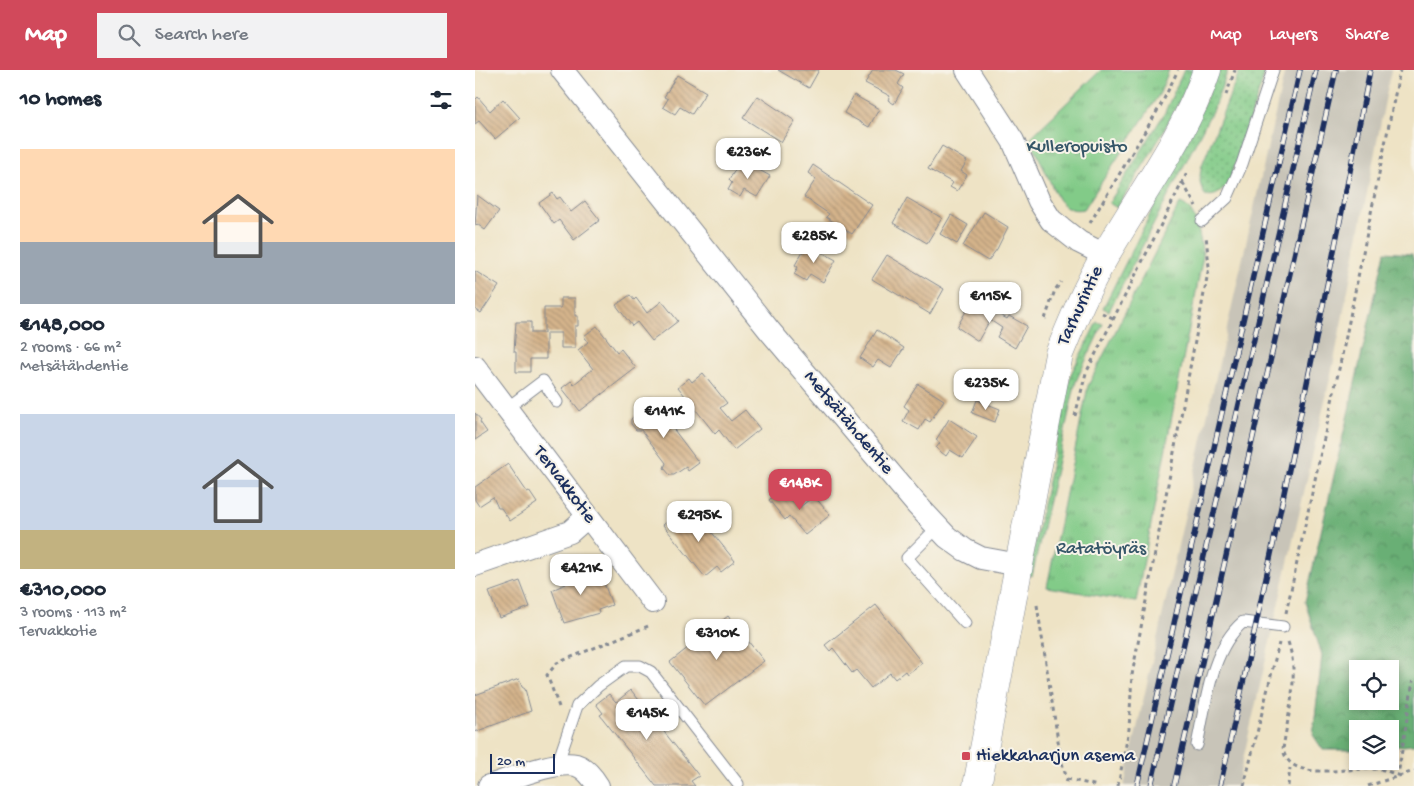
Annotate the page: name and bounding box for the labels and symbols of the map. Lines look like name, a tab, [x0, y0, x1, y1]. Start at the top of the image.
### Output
park label: Kulleropuisto	[1026, 136, 1128, 159]
pin: €236K	[713, 138, 783, 180]
pin: €285K	[779, 222, 849, 264]
street label: Tarhurintie	[1052, 262, 1110, 350]
pin: €115K	[955, 282, 1025, 324]
street label: Metsätähdentie	[798, 366, 898, 480]
pin: €235K	[951, 368, 1021, 411]
pin: €141K	[629, 396, 699, 439]
street label: Tervakkotie	[527, 441, 601, 529]
pin: €148K	[765, 468, 835, 511]
pin: €295K	[664, 500, 734, 543]
park label: Ratatöyräs	[1056, 538, 1147, 561]
pin: €421K	[546, 554, 616, 596]
pin: €310K	[682, 618, 752, 661]
pin: €145K	[612, 698, 682, 741]
place label: Hiekkaharjun asema	[976, 745, 1137, 768]
marker: Hiekkaharjun asema	[960, 750, 972, 762]
scale bar	[490, 751, 555, 774]

